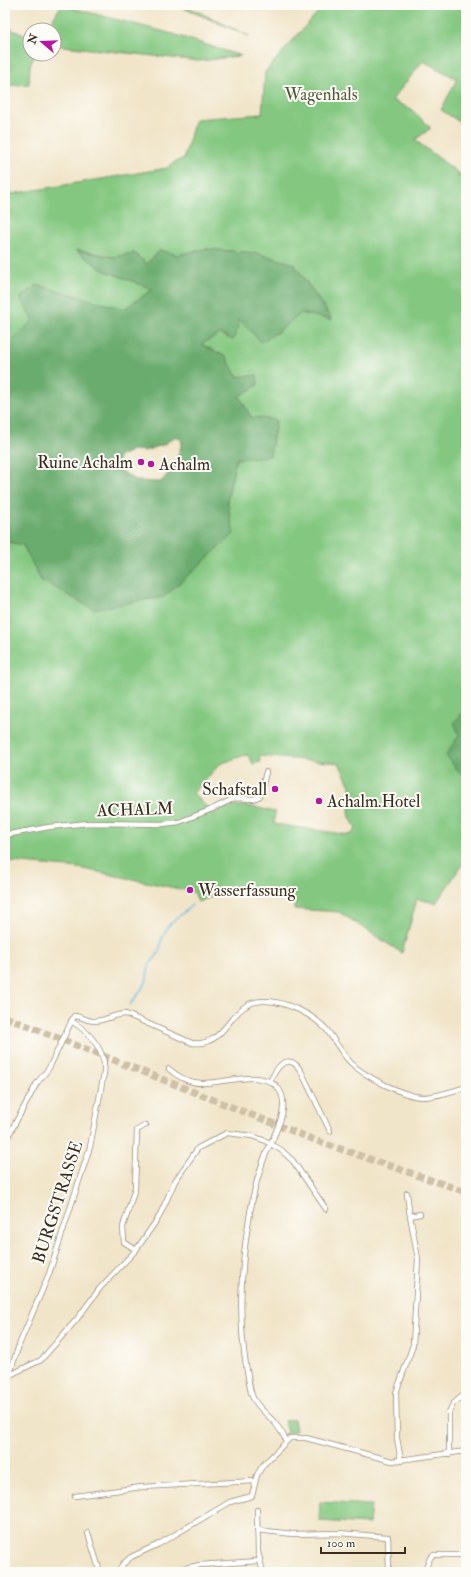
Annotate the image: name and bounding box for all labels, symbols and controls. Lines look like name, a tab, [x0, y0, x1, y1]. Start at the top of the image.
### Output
north arrow	[22, 22, 62, 62]
text: N	[25, 31, 41, 47]
park label: Wagenhals	[283, 84, 358, 105]
place label: Ruine Achalm	[37, 452, 133, 473]
place label: Achalm	[158, 454, 210, 475]
marker: Ruine Achalm	[136, 457, 146, 467]
marker: Achalm	[146, 459, 156, 469]
place label: Schafstall	[202, 779, 268, 800]
marker: Schafstall	[270, 784, 280, 794]
place label: Achalm.Hotel	[326, 791, 421, 812]
marker: Achalm.Hotel	[314, 796, 324, 806]
street label: ACHALM	[95, 798, 174, 821]
place label: Wasserfassung	[197, 880, 297, 901]
marker: Wasserfassung	[185, 885, 195, 895]
street label: BURGSTRASSE	[28, 1138, 87, 1266]
scale bar	[321, 1529, 405, 1555]
text: 100 m	[327, 1536, 356, 1551]

